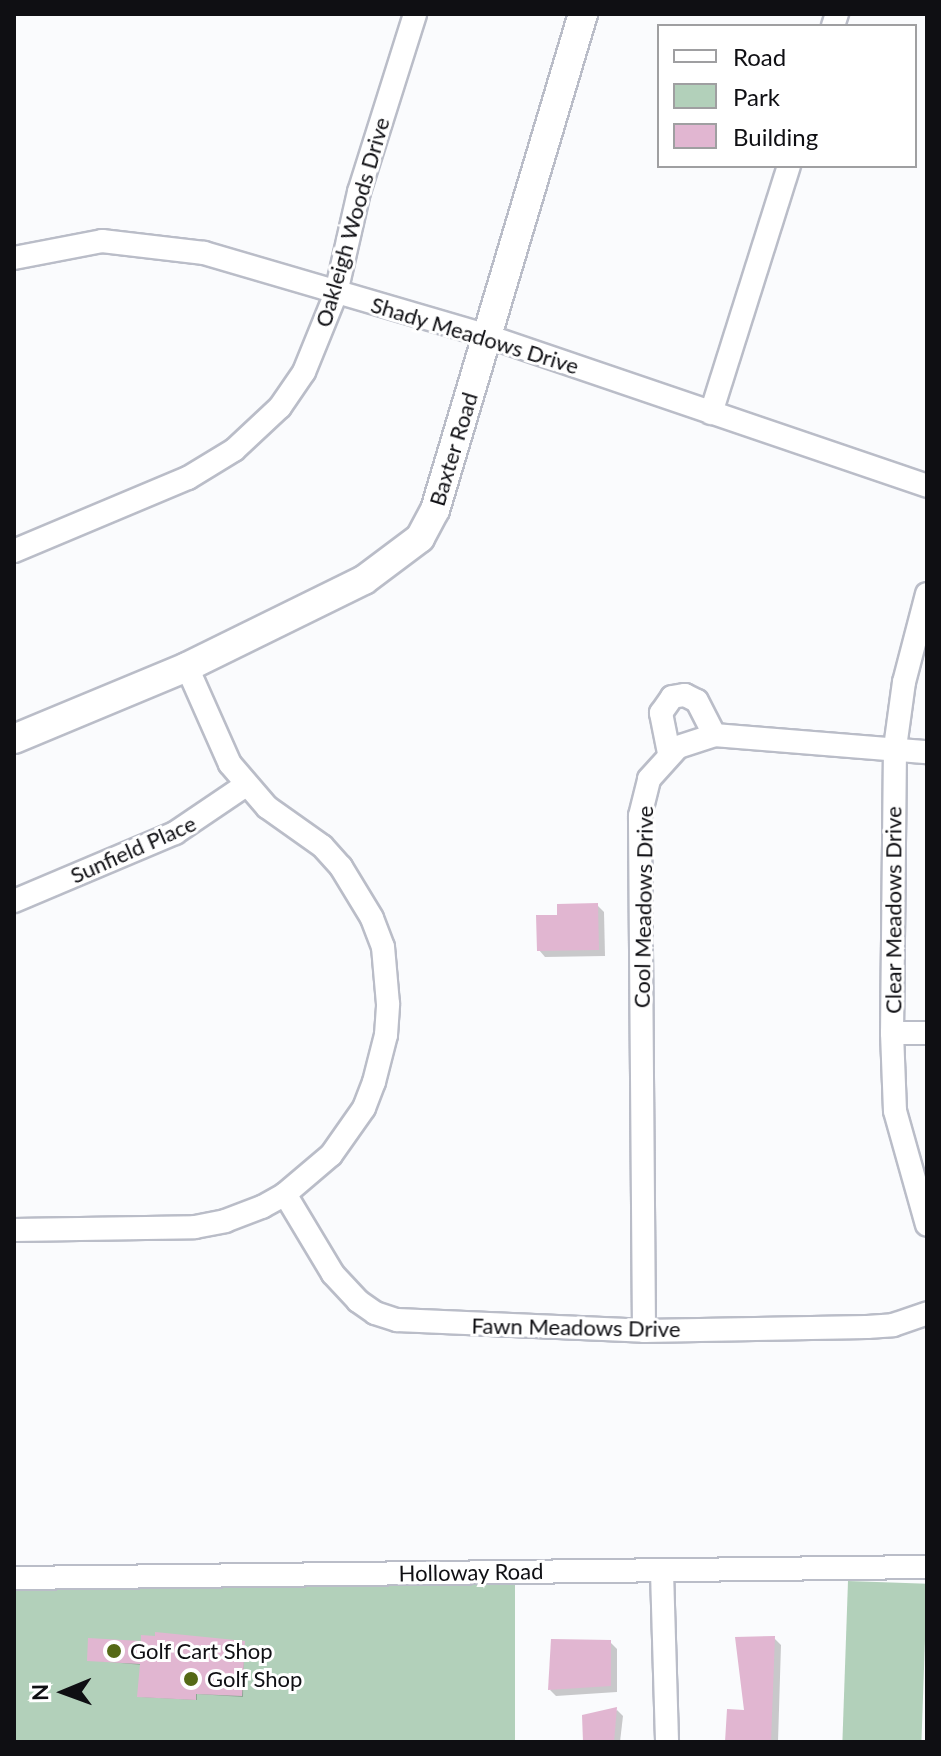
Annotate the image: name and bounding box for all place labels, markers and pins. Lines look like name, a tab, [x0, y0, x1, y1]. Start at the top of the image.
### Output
place label: Golf Cart Shop	[130, 1638, 273, 1664]
marker: Golf Cart Shop	[105, 1642, 123, 1660]
place label: Golf Shop	[207, 1666, 303, 1692]
marker: Golf Shop	[182, 1670, 200, 1688]

